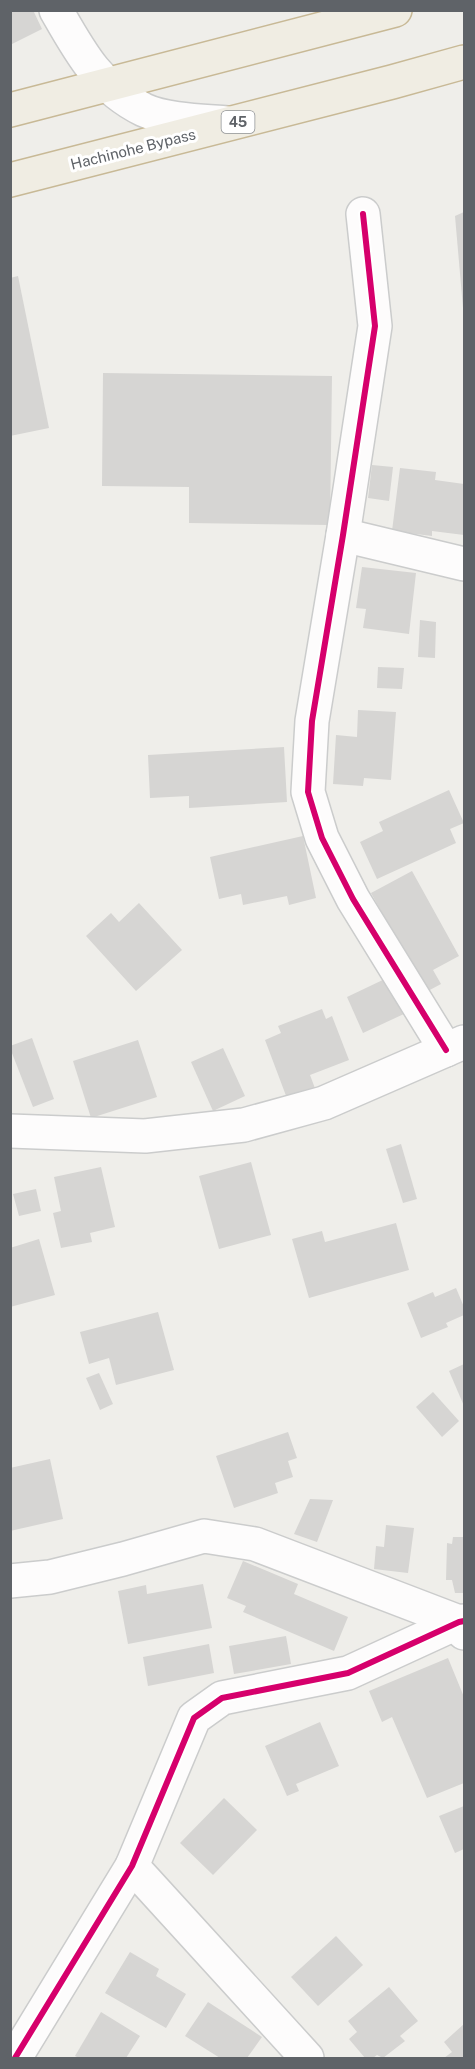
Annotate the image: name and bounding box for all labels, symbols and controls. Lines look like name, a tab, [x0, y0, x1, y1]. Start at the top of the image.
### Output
road number: 45	[222, 111, 254, 133]
street label: Hachinohe Bypass	[69, 125, 197, 173]

